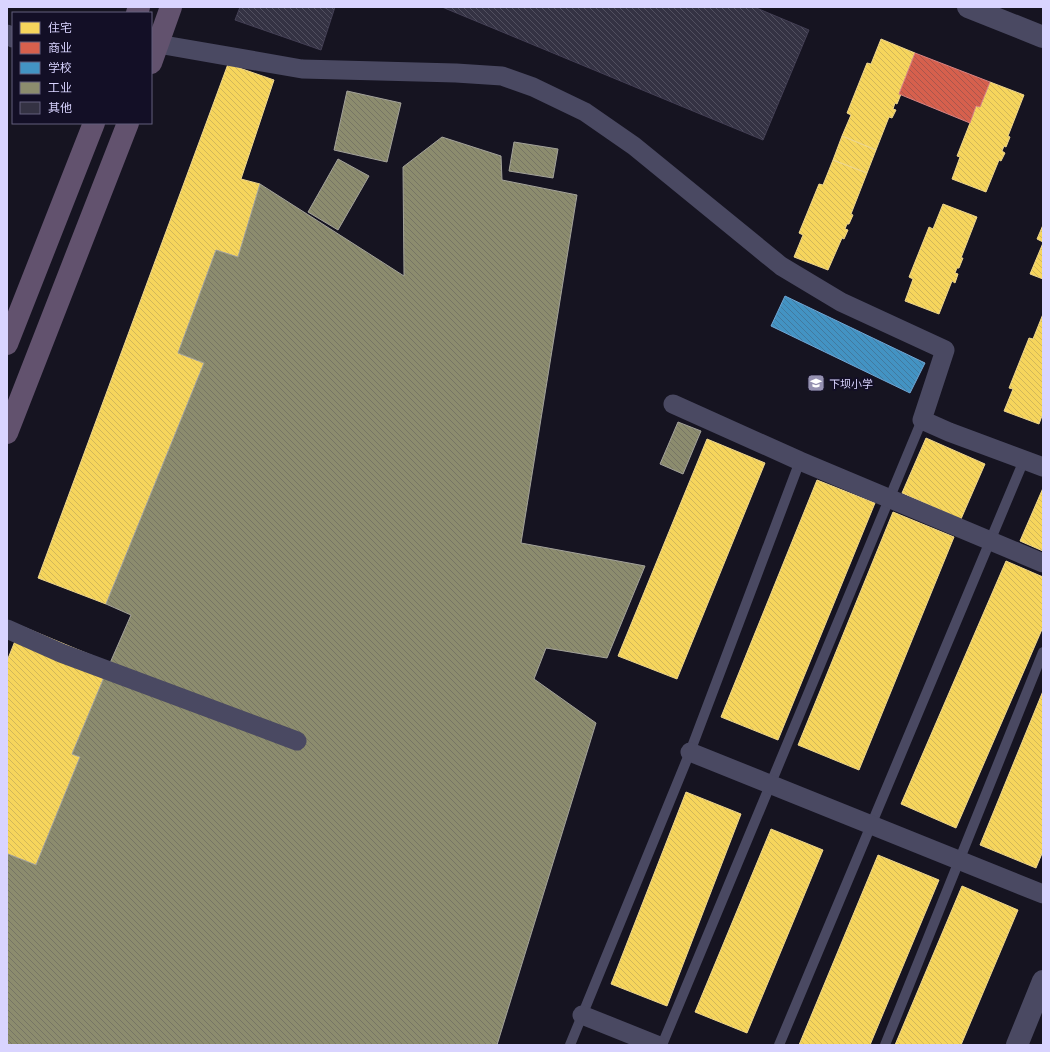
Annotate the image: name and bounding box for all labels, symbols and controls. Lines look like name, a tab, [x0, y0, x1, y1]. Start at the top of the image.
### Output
legend	[12, 12, 152, 124]
text: 住宅	[48, 20, 72, 34]
text: 商业	[48, 40, 72, 54]
text: 学校	[48, 60, 72, 74]
text: 工业	[48, 80, 72, 94]
text: 其他	[48, 100, 72, 114]
school or university icon: 下坝小学	[806, 373, 826, 393]
place label: 下坝小学	[829, 377, 873, 390]

